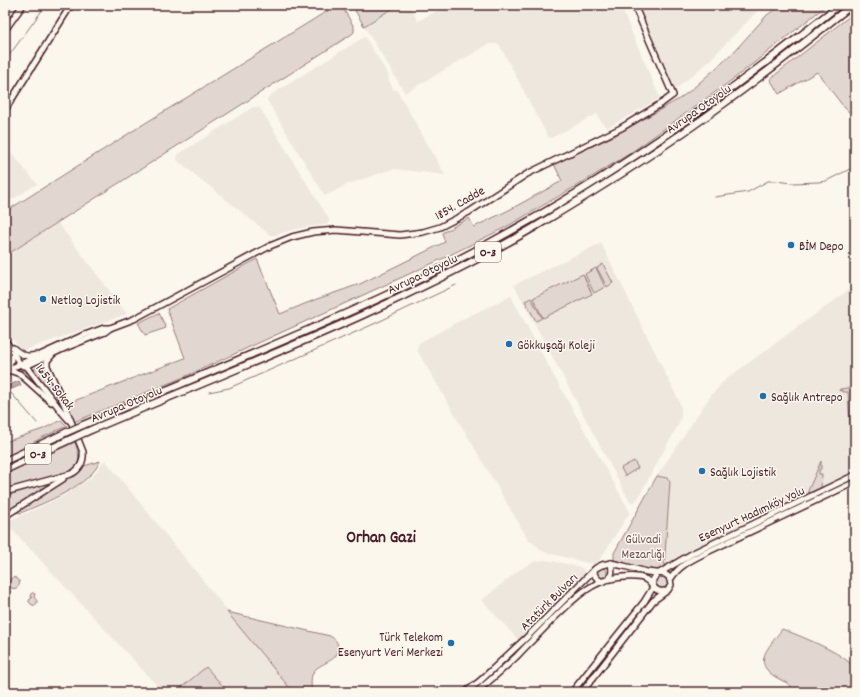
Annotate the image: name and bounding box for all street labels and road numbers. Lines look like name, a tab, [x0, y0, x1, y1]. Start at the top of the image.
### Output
street label: Avrupa Otoyolu	[663, 81, 736, 140]
street label: 1854. Cadde	[432, 182, 489, 226]
road number: O-3	[475, 242, 501, 262]
street label: Avrupa Otoyolu	[385, 250, 461, 300]
street label: 1654. Sokak	[30, 360, 78, 415]
street label: Avrupa Otoyolu	[88, 382, 166, 429]
road number: O-3	[25, 444, 51, 464]
street label: Esenyurt Hadımköy Yolu	[696, 482, 808, 548]
street label: Atatürk Bulvarı	[516, 569, 583, 636]

